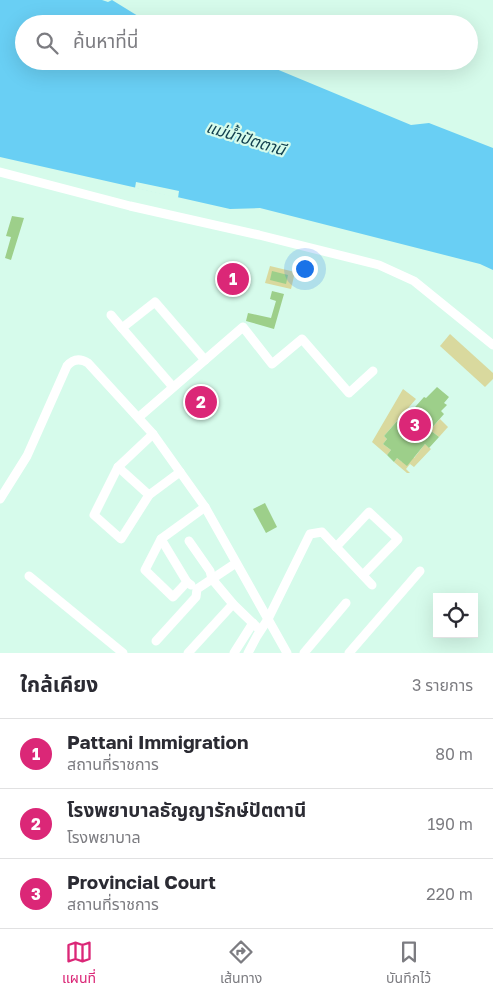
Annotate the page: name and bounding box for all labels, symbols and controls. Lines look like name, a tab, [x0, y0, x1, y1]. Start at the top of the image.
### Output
search box	[15, 15, 478, 70]
icon: search	[33, 29, 61, 57]
text: ค้นหาที่นี่	[73, 29, 138, 52]
water label: แม่น้ำปัตตานี	[204, 116, 290, 160]
your location	[292, 256, 318, 282]
pin: 1	[217, 260, 249, 298]
pin: 2	[185, 383, 217, 421]
pin: 3	[399, 406, 431, 444]
map controls	[433, 593, 478, 638]
button: locate	[433, 593, 478, 638]
text: ใกล้เคียง	[20, 671, 98, 697]
text: 3 รายการ	[412, 675, 473, 695]
text: Pattani Immigration	[67, 730, 248, 753]
text: 1	[32, 744, 40, 764]
text: 80 m	[435, 744, 473, 764]
text: สถานที่ราชการ	[67, 754, 159, 774]
text: โรงพยาบาลธัญญารักษ์ปัตตานี	[67, 798, 306, 821]
text: 2	[31, 814, 41, 834]
text: 190 m	[427, 814, 473, 834]
text: โรงพยาบาล	[67, 827, 141, 847]
text: Provincial Court	[67, 870, 216, 893]
text: 3	[31, 884, 41, 904]
text: 220 m	[426, 884, 473, 904]
text: สถานที่ราชการ	[67, 894, 159, 914]
tab: แผนที่	[62, 938, 96, 989]
tab: เส้นทาง	[220, 938, 262, 989]
tab: บันทึกไว้	[386, 938, 431, 989]

